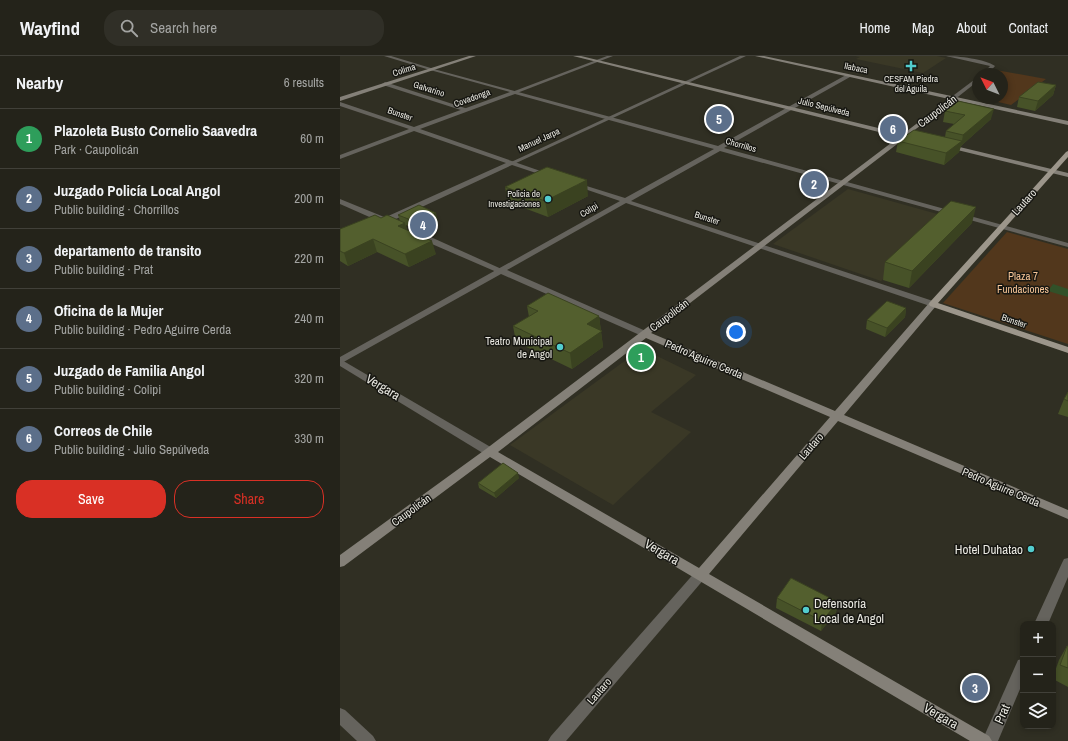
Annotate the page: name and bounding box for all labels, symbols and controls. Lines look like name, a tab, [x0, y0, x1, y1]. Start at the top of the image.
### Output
search box	[104, 10, 384, 46]
text: Wayfind	[20, 15, 80, 41]
icon: search	[118, 17, 140, 39]
text: Search here	[150, 17, 217, 38]
text: Home	[859, 19, 890, 37]
text: Map	[912, 19, 934, 37]
text: About	[956, 19, 986, 37]
text: Contact	[1008, 19, 1048, 37]
street label: Ilabaca	[843, 60, 869, 76]
marker: CESFAM Piedra del Águila	[905, 60, 917, 72]
street label: Colima	[391, 61, 417, 79]
north arrow	[972, 68, 1008, 104]
text: Nearby	[16, 71, 63, 94]
place label: CESFAM Piedra del Águila	[884, 73, 938, 95]
text: 6 results	[284, 74, 324, 91]
street label: Galvarino	[412, 78, 446, 100]
street label: Covadonga	[452, 86, 492, 110]
street label: Caupolicán	[915, 92, 959, 130]
street label: Julio Sepúlveda	[797, 95, 851, 119]
street label: Bunster	[386, 104, 414, 124]
pin: 5	[706, 104, 732, 134]
pin: 6	[880, 114, 906, 144]
text: Plazoleta Busto Cornelio Saavedra	[54, 120, 257, 141]
street label: Manuel Jarpa	[516, 125, 562, 155]
text: 1	[26, 130, 32, 147]
text: 60 m	[300, 130, 324, 147]
street label: Chorrillos	[724, 135, 758, 155]
text: Park · Caupolicán	[54, 141, 139, 158]
pin: 2	[801, 169, 827, 199]
text: Juzgado Policía Local Angol	[54, 180, 220, 201]
street label: Lautaro	[1009, 186, 1039, 218]
place label: Policia de Investigaciones	[488, 188, 540, 210]
text: 2	[26, 190, 32, 207]
text: 200 m	[294, 190, 324, 207]
marker: Policia de Investigaciones	[543, 194, 553, 204]
street label: Colipi	[578, 200, 600, 220]
text: Public building · Chorrillos	[54, 201, 179, 218]
street label: Bunster	[693, 208, 721, 228]
pin: 4	[410, 210, 436, 240]
text: departamento de transito	[54, 240, 202, 261]
text: 3	[26, 250, 32, 267]
text: 220 m	[294, 250, 324, 267]
text: Public building · Prat	[54, 261, 153, 278]
park label: Plaza 7 Fundaciones	[997, 269, 1050, 296]
street label: Caupolicán	[647, 296, 691, 334]
text: Oficina de la Mujer	[54, 300, 163, 321]
text: 4	[26, 310, 32, 327]
text: 240 m	[294, 310, 324, 327]
street label: Bunster	[1000, 311, 1028, 331]
text: Public building · Pedro Aguirre Cerda	[54, 321, 231, 338]
your location	[726, 322, 746, 342]
place label: Teatro Municipal de Angol	[485, 334, 552, 361]
street label: Pedro Aguirre Cerda	[663, 336, 745, 382]
marker: Teatro Municipal de Angol	[555, 342, 565, 352]
pin: 1	[628, 342, 654, 372]
text: Juzgado de Familia Angol	[54, 360, 205, 381]
text: 5	[26, 370, 32, 387]
text: 320 m	[294, 370, 324, 387]
street label: Vergara	[363, 370, 403, 404]
text: Public building · Colipi	[54, 381, 161, 398]
text: Correos de Chile	[54, 420, 152, 441]
text: 6	[26, 430, 32, 447]
text: 330 m	[294, 430, 324, 447]
street label: Lautaro	[796, 430, 826, 462]
text: Public building · Julio Sepúlveda	[54, 441, 209, 458]
street label: Pedro Aguirre Cerda	[960, 464, 1042, 510]
button: Save	[16, 480, 166, 518]
button: Share	[174, 480, 324, 518]
street label: Caupolicán	[388, 491, 434, 529]
street label: Vergara	[642, 535, 682, 569]
place label: Hotel Duhatao	[955, 541, 1023, 558]
marker: Hotel Duhatao	[1026, 544, 1036, 554]
place label: Defensoría Local de Angol	[814, 595, 884, 627]
marker: Defensoría Local de Angol	[801, 605, 811, 615]
map controls	[1020, 621, 1056, 729]
button: +	[1020, 621, 1056, 657]
button: −	[1020, 657, 1056, 693]
pin: 3	[962, 673, 988, 703]
street label: Lautaro	[584, 675, 614, 707]
button: layers	[1020, 693, 1056, 729]
street label: Vergara	[921, 699, 961, 733]
street label: Prat	[990, 702, 1014, 726]

